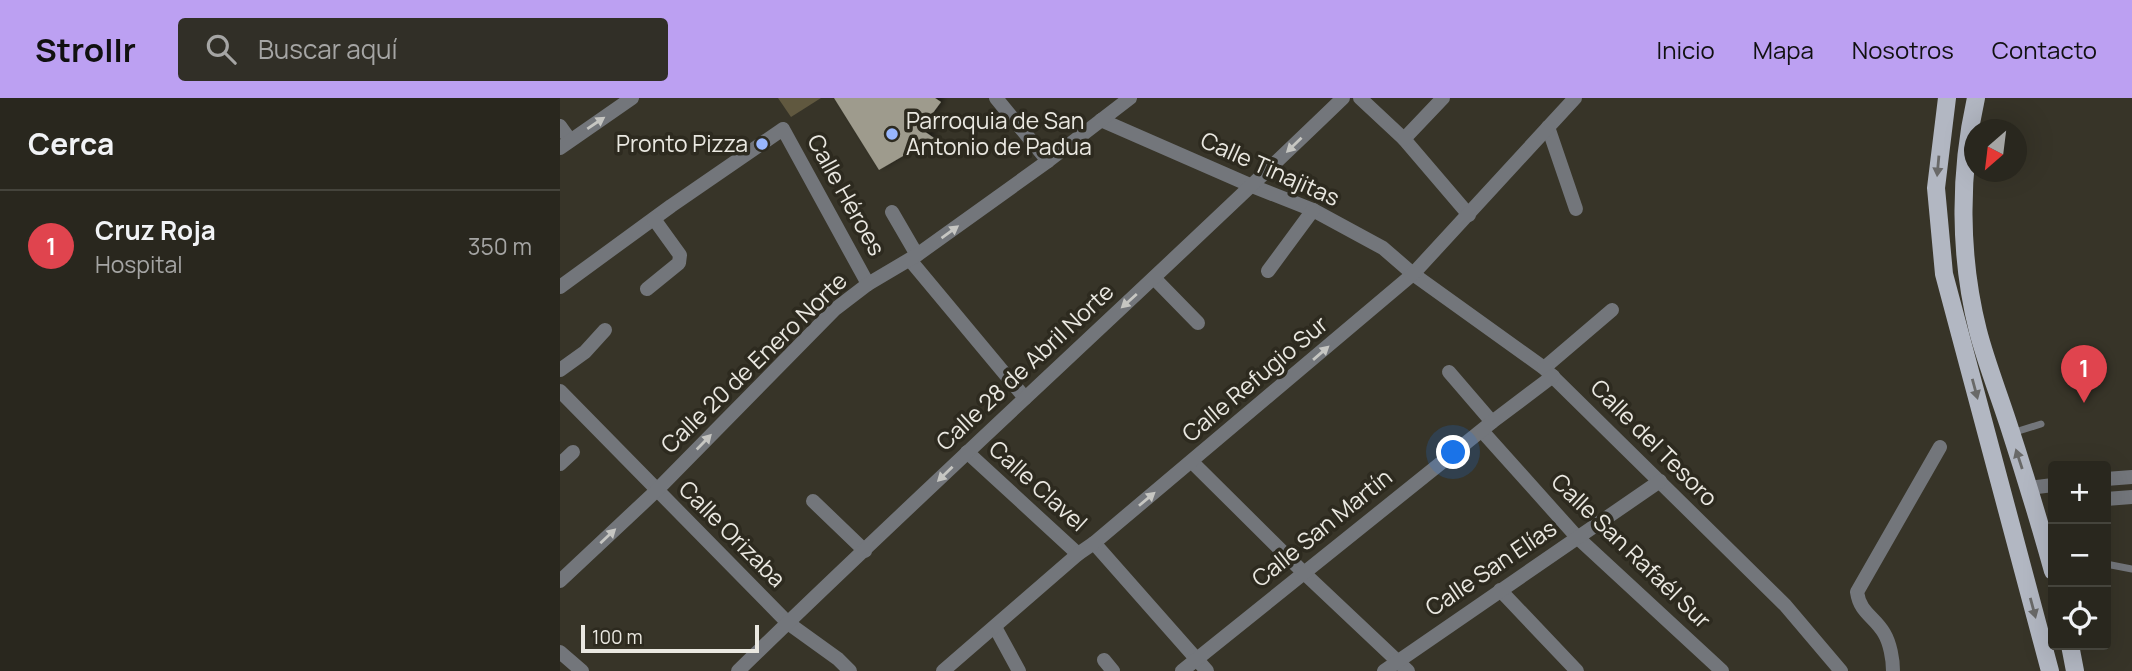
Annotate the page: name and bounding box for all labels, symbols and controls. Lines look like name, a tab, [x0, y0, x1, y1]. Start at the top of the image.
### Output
search box	[178, 18, 668, 81]
text: Strollr	[35, 27, 136, 72]
icon: search	[202, 30, 240, 68]
text: Buscar aquí	[258, 31, 398, 67]
text: Inicio	[1657, 33, 1715, 66]
text: Mapa	[1753, 33, 1814, 66]
text: Nosotros	[1852, 33, 1954, 66]
text: Contacto	[1992, 33, 2097, 66]
place label: Parroquia de San Antonio de Padua	[906, 104, 1092, 162]
one-way arrow	[587, 116, 605, 130]
north arrow	[1964, 119, 2027, 182]
text: Cerca	[28, 123, 114, 164]
street label: Calle Tinajitas	[1196, 123, 1345, 213]
marker: Parroquia de San Antonio de Padua	[884, 126, 900, 142]
place label: Pronto Pizza	[616, 127, 748, 159]
street label: Calle Héroes	[800, 128, 893, 261]
marker: Pronto Pizza	[754, 136, 770, 152]
one-way arrow	[1286, 137, 1303, 153]
one-way arrow	[1932, 155, 1943, 177]
text: Cruz Roja	[95, 212, 216, 248]
one-way arrow	[941, 225, 959, 239]
text: 1	[46, 230, 56, 262]
text: 350 m	[468, 230, 532, 262]
text: Hospital	[95, 248, 183, 280]
street label: Calle 20 de Enero Norte	[653, 265, 853, 460]
street label: Calle 28 de Abril Norte	[928, 275, 1120, 457]
one-way arrow	[1120, 293, 1137, 309]
street label: Calle Refugio Sur	[1175, 308, 1334, 449]
one-way arrow	[1312, 345, 1330, 361]
pin: 1	[2061, 345, 2107, 403]
street label: Calle del Tesoro	[1584, 372, 1725, 513]
one-way arrow	[1970, 378, 1981, 400]
street label: Calle Clavel	[983, 432, 1095, 538]
one-way arrow	[696, 434, 712, 450]
your location	[1436, 435, 1470, 469]
one-way arrow	[2014, 448, 2024, 469]
street label: Calle San Martín	[1245, 461, 1398, 594]
map controls	[2048, 461, 2111, 650]
button: +	[2048, 461, 2111, 524]
one-way arrow	[936, 465, 953, 482]
street label: Calle San Rafaél Sur	[1545, 466, 1719, 635]
street label: Calle Orizaba	[672, 473, 793, 594]
one-way arrow	[1137, 492, 1155, 507]
street label: Calle San Elías	[1419, 511, 1562, 623]
button: −	[2048, 524, 2111, 587]
one-way arrow	[599, 528, 616, 544]
button: locate	[2048, 587, 2111, 650]
one-way arrow	[2029, 598, 2039, 619]
scale bar	[581, 622, 760, 654]
text: 100 m	[592, 624, 643, 650]

